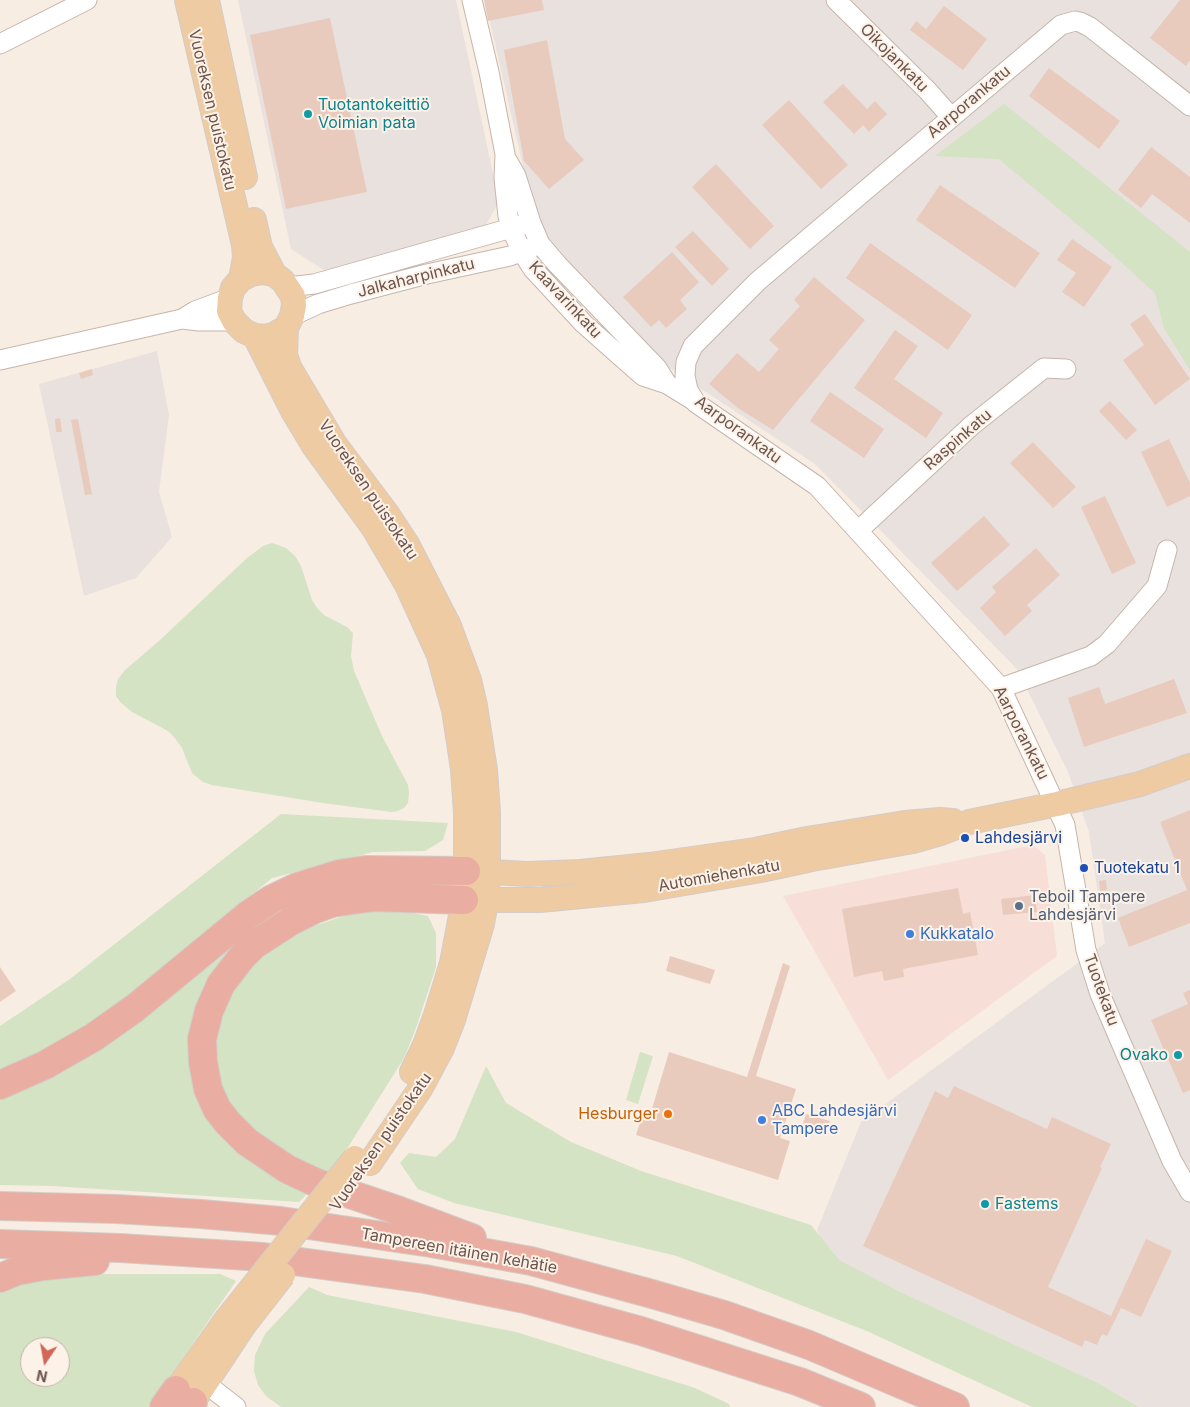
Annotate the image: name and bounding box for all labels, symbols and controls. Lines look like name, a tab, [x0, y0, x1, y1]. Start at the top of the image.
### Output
street label: Oikojankatu	[856, 20, 932, 96]
street label: Vuoreksen puistokatu	[184, 28, 240, 192]
street label: Aarporankatu	[924, 62, 1014, 142]
place label: Tuotantokeittiö Voimian pata	[318, 95, 430, 133]
marker: Tuotantokeittiö Voimian pata	[302, 108, 314, 120]
street label: Jalkaharpinkatu	[355, 254, 477, 302]
street label: Kaavarinkatu	[524, 257, 606, 343]
street label: Aarporankatu	[691, 392, 785, 468]
street label: Raspinkatu	[920, 405, 996, 475]
street label: Vuoreksen puistokatu	[314, 416, 422, 564]
street label: Aarporankatu	[989, 683, 1053, 783]
place label: Lahdesjärvi	[975, 828, 1062, 848]
marker: Lahdesjärvi	[959, 832, 971, 844]
street label: Automiehenkatu	[657, 856, 781, 896]
place label: Tuotekatu 1	[1094, 858, 1180, 878]
marker: Tuotekatu 1	[1078, 862, 1090, 874]
place label: Teboil Tampere Lahdesjärvi	[1029, 887, 1145, 925]
marker: Teboil Tampere Lahdesjärvi	[1013, 900, 1025, 912]
place label: Kukkatalo	[920, 924, 994, 944]
marker: Kukkatalo	[904, 928, 916, 940]
street label: Tuotekatu	[1079, 951, 1123, 1029]
place label: Ovako	[1120, 1045, 1168, 1065]
marker: Ovako	[1172, 1049, 1184, 1061]
street label: Vuoreksen puistokatu	[326, 1069, 436, 1215]
place label: ABC Lahdesjärvi Tampere	[772, 1101, 897, 1139]
place label: Hesburger	[578, 1104, 658, 1124]
marker: Hesburger	[662, 1108, 674, 1120]
marker: ABC Lahdesjärvi Tampere	[756, 1114, 768, 1126]
place label: Fastems	[995, 1194, 1058, 1214]
marker: Fastems	[979, 1198, 991, 1210]
street label: Tampereen itäinen kehätie	[359, 1224, 559, 1278]
north arrow	[20, 1337, 70, 1387]
text: N	[35, 1367, 49, 1386]

